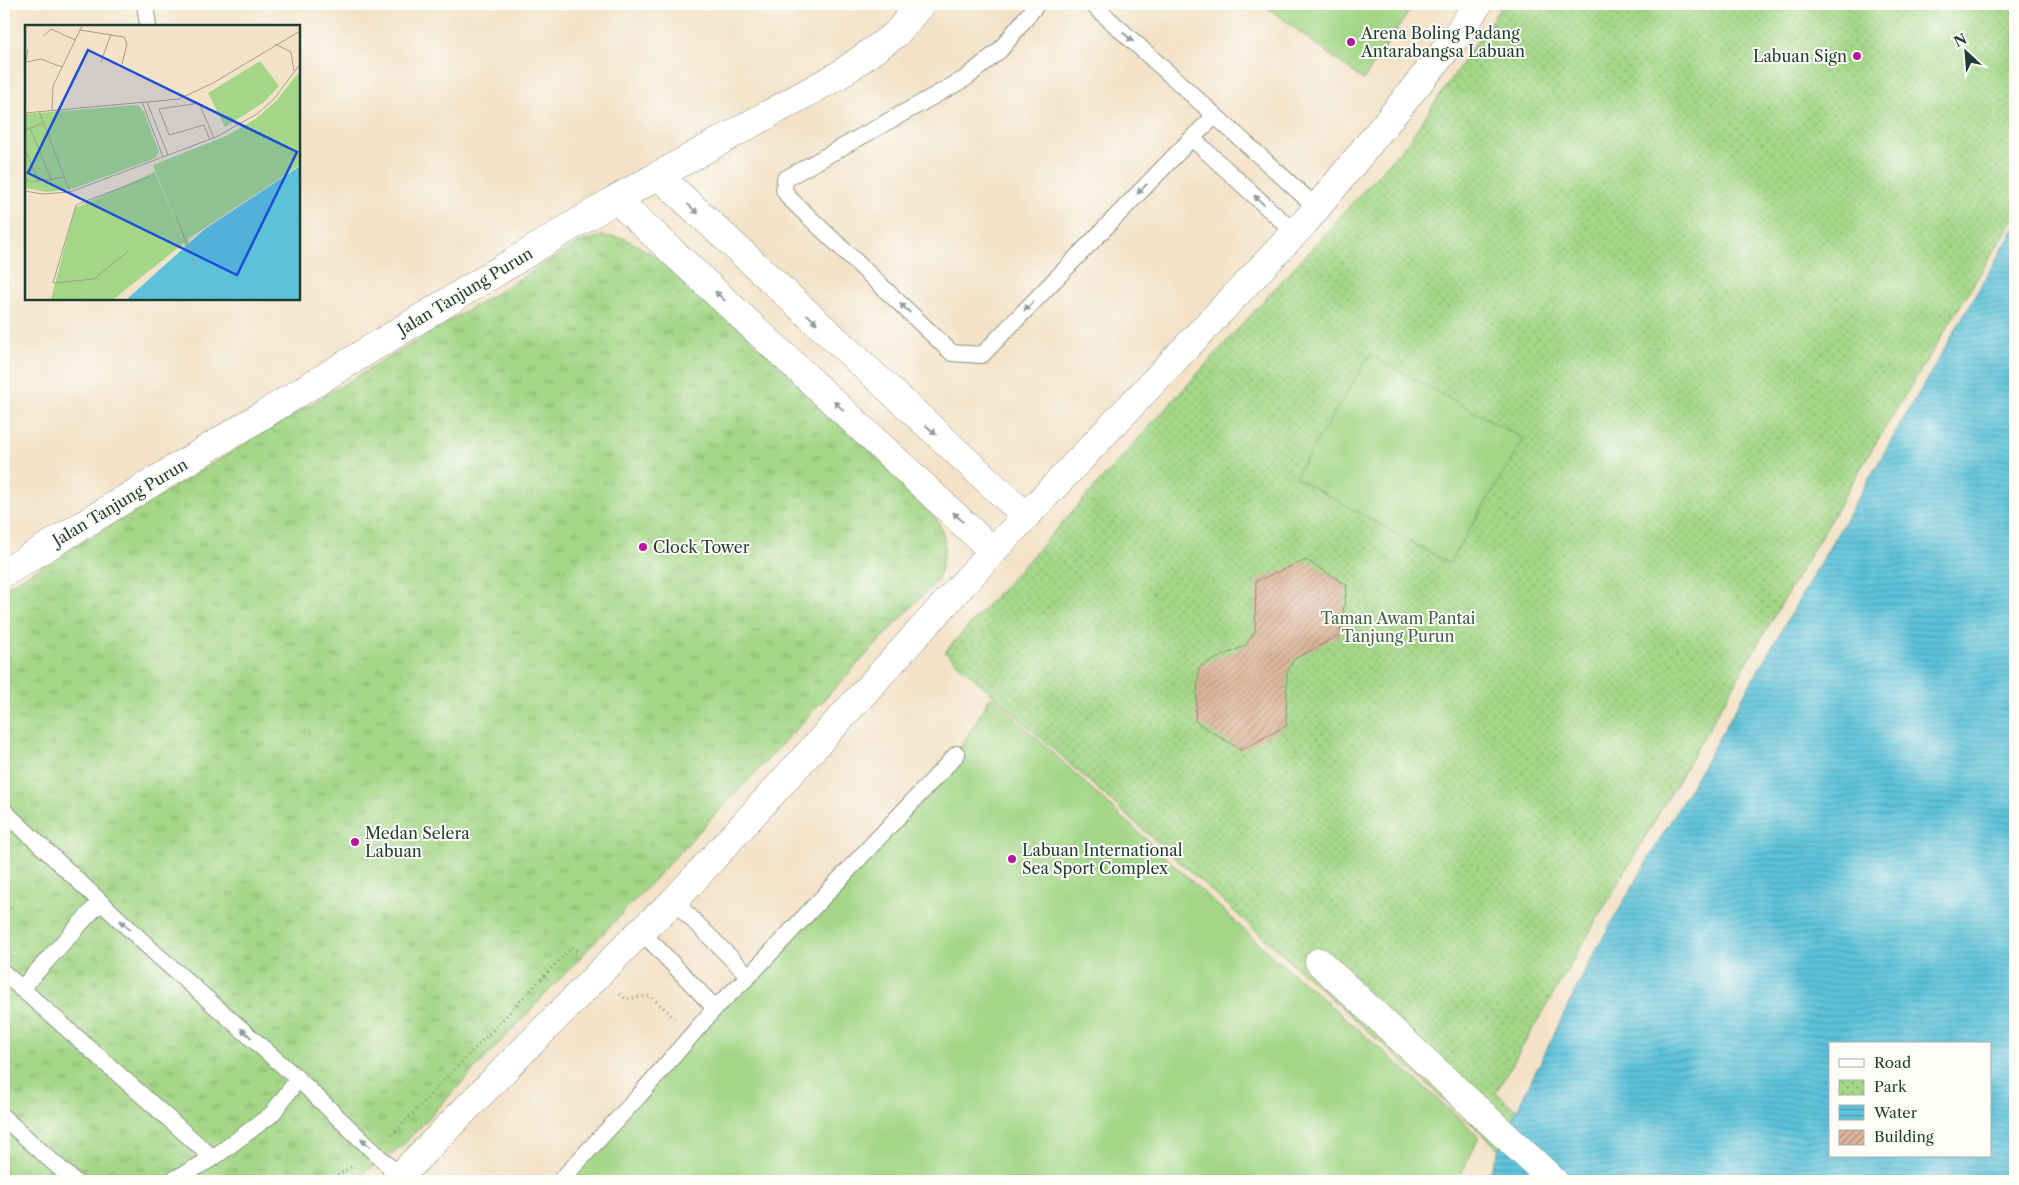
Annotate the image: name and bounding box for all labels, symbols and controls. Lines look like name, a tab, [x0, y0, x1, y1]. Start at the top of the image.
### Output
place label: Arena Boling Padang Antarabangsa Labuan	[1360, 23, 1525, 61]
inset map	[25, 25, 300, 300]
north arrow	[1942, 28, 1992, 78]
text: N	[1951, 30, 1970, 51]
one-way arrow	[1122, 31, 1134, 43]
marker: Arena Boling Padang Antarabangsa Labuan	[1345, 36, 1357, 48]
place label: Labuan Sign	[1753, 46, 1847, 66]
marker: Labuan Sign	[1851, 50, 1863, 62]
one-way arrow	[1136, 183, 1148, 195]
one-way arrow	[1253, 194, 1265, 206]
one-way arrow	[687, 203, 699, 215]
street label: Jalan Tanjung Purun	[391, 243, 536, 341]
one-way arrow	[715, 290, 727, 302]
one-way arrow	[1023, 299, 1035, 311]
one-way arrow	[899, 302, 911, 314]
one-way arrow	[806, 313, 818, 325]
one-way arrow	[833, 401, 845, 412]
one-way arrow	[925, 424, 937, 436]
street label: Jalan Tanjung Purun	[46, 454, 191, 552]
one-way arrow	[952, 511, 964, 523]
place label: Clock Tower	[653, 537, 750, 557]
marker: Clock Tower	[637, 541, 649, 553]
park label: Taman Awam Pantai Tanjung Purun	[1321, 608, 1476, 646]
place label: Medan Selera Labuan	[365, 823, 470, 861]
marker: Medan Selera Labuan	[349, 836, 361, 848]
place label: Labuan International Sea Sport Complex	[1022, 840, 1183, 878]
marker: Labuan International Sea Sport Complex	[1006, 853, 1018, 865]
one-way arrow	[119, 919, 131, 931]
one-way arrow	[240, 1028, 252, 1039]
legend	[1829, 1042, 1992, 1158]
text: Road	[1874, 1053, 1911, 1072]
text: Park	[1874, 1077, 1908, 1096]
text: Water	[1873, 1103, 1918, 1122]
text: Building	[1874, 1127, 1934, 1146]
one-way arrow	[360, 1137, 372, 1149]

